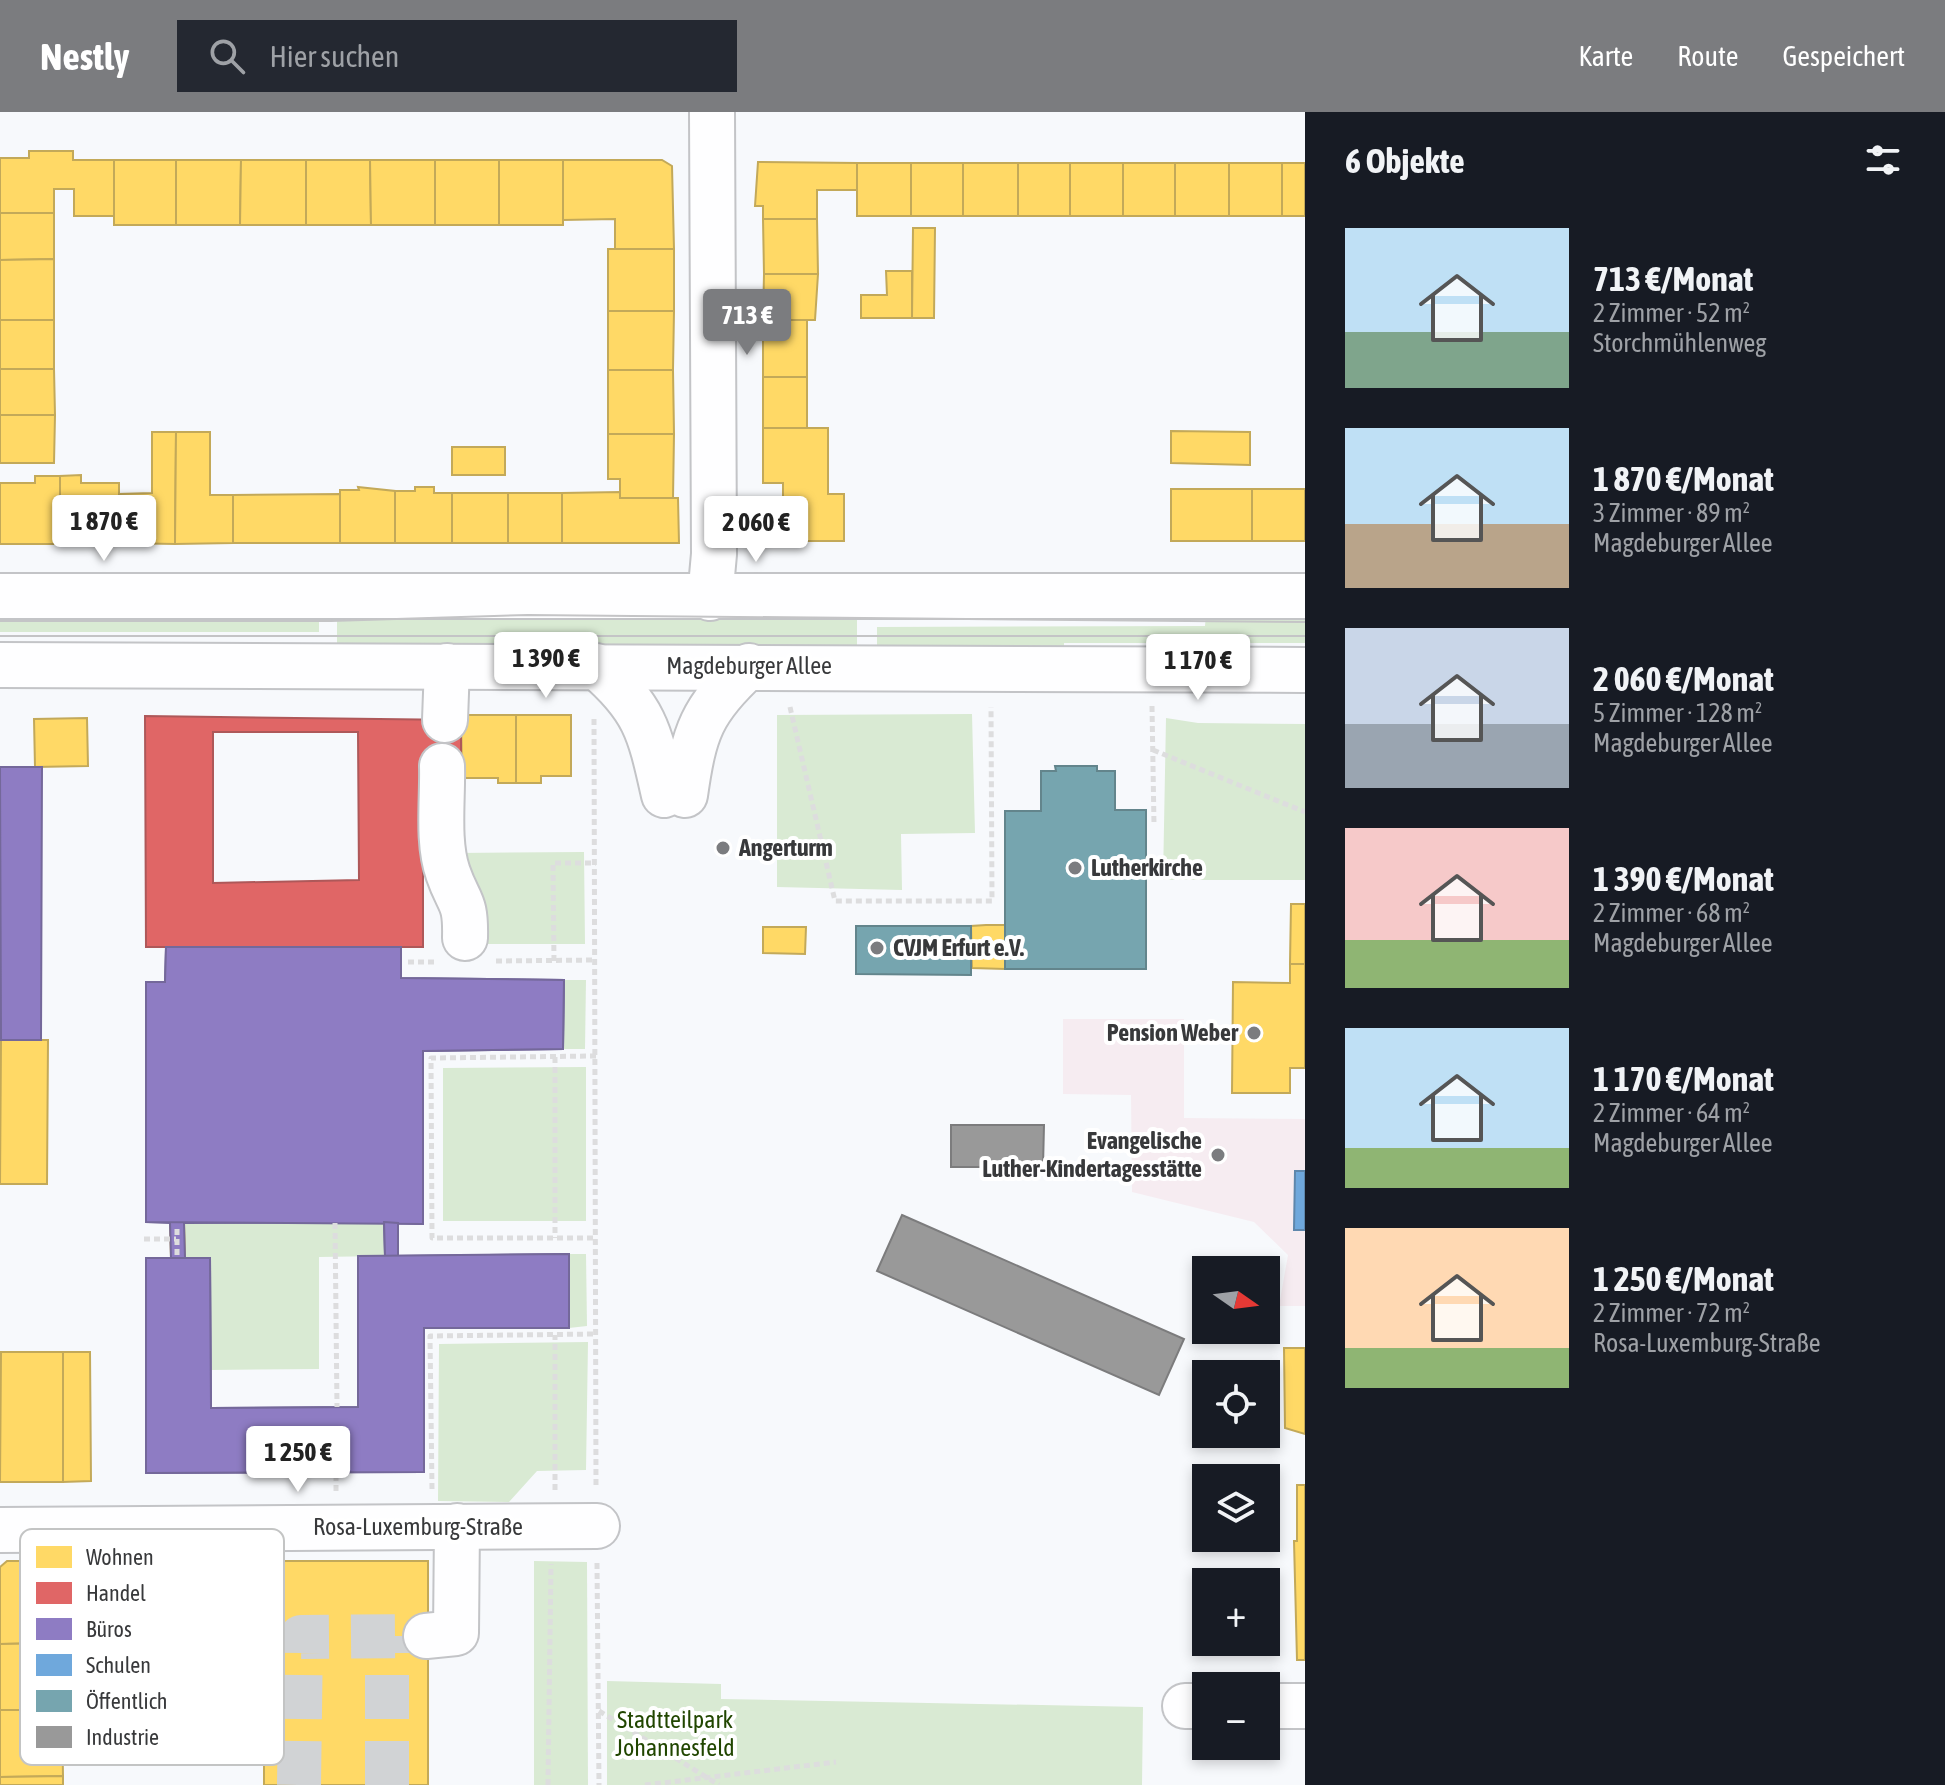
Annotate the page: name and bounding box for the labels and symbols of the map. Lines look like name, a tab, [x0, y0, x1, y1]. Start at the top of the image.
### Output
pin: 713 €	[691, 289, 803, 357]
pin: 1 870 €	[30, 495, 178, 563]
pin: 2 060 €	[682, 496, 830, 564]
pin: 1 390 €	[472, 632, 620, 700]
pin: 1 170 €	[1124, 634, 1272, 702]
street label: Magdeburger Allee	[666, 652, 832, 679]
place label: Angerturm	[738, 834, 833, 861]
marker: Angerturm	[714, 839, 732, 857]
place label: Lutherkirche	[1091, 854, 1203, 881]
marker: Lutherkirche	[1066, 859, 1084, 877]
place label: CVJM Erfurt e.V.	[893, 934, 1024, 961]
marker: CVJM Erfurt e.V.	[868, 939, 886, 957]
place label: Pension Weber	[1107, 1019, 1239, 1046]
marker: Pension Weber	[1245, 1024, 1263, 1042]
place label: Evangelische Luther-Kindertagesstätte	[982, 1127, 1202, 1182]
marker: Evangelische Luther-Kindertagesstätte	[1209, 1146, 1227, 1164]
north arrow	[1192, 1256, 1280, 1344]
pin: 1 250 €	[224, 1426, 372, 1494]
street label: Rosa-Luxemburg-Straße	[313, 1513, 523, 1540]
legend	[20, 1529, 284, 1765]
text: Wohnen	[86, 1544, 154, 1570]
text: Handel	[86, 1580, 146, 1606]
text: Büros	[86, 1616, 132, 1642]
text: Schulen	[86, 1652, 151, 1678]
text: Öffentlich	[86, 1688, 167, 1714]
park label: Stadtteilpark Johannesfeld	[615, 1706, 735, 1761]
text: Industrie	[86, 1724, 159, 1750]

